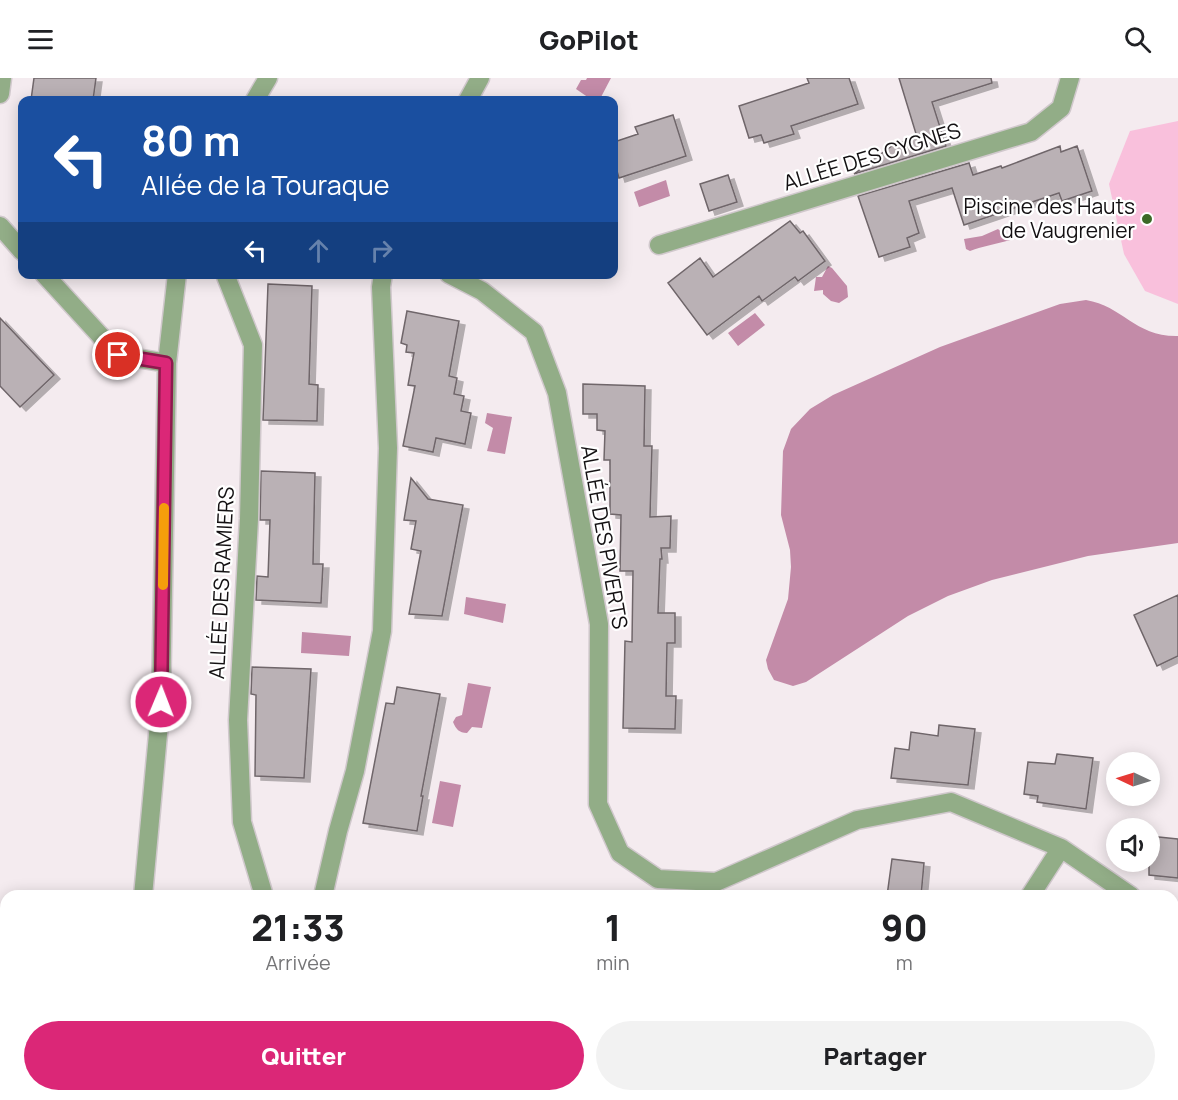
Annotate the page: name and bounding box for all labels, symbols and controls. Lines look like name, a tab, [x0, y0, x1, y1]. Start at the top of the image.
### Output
text: GoPilot	[539, 21, 639, 58]
icon: menu	[24, 23, 57, 56]
icon: search	[1121, 23, 1154, 56]
text: 80 m	[141, 111, 241, 169]
street label: ALLÉE DES CYGNES	[779, 116, 964, 196]
icon: left	[42, 120, 120, 198]
text: Allée de la Touraque	[141, 166, 390, 203]
place label: Piscine des Hauts de Vaugrenier	[963, 192, 1135, 244]
marker: Piscine des Hauts de Vaugrenier	[1140, 212, 1154, 226]
icon: left	[239, 234, 272, 267]
icon: ahead	[302, 234, 335, 267]
icon: right	[365, 234, 398, 267]
pin	[92, 329, 143, 380]
icon: arrive	[101, 338, 134, 371]
street label: ALLÉE DES PIVERTS	[575, 443, 635, 631]
street label: ALLÉE DES RAMIERS	[202, 486, 240, 680]
position arrow	[129, 670, 193, 734]
north arrow	[1106, 752, 1160, 806]
map controls	[1106, 752, 1160, 872]
button: sound	[1106, 818, 1160, 872]
text: 21:33	[251, 903, 345, 952]
text: 1	[605, 903, 621, 952]
text: 90	[881, 903, 928, 952]
text: Arrivée	[265, 949, 331, 976]
text: min	[596, 949, 630, 976]
text: m	[896, 949, 913, 976]
button: Quitter	[24, 1021, 584, 1090]
button: Partager	[596, 1021, 1155, 1090]

